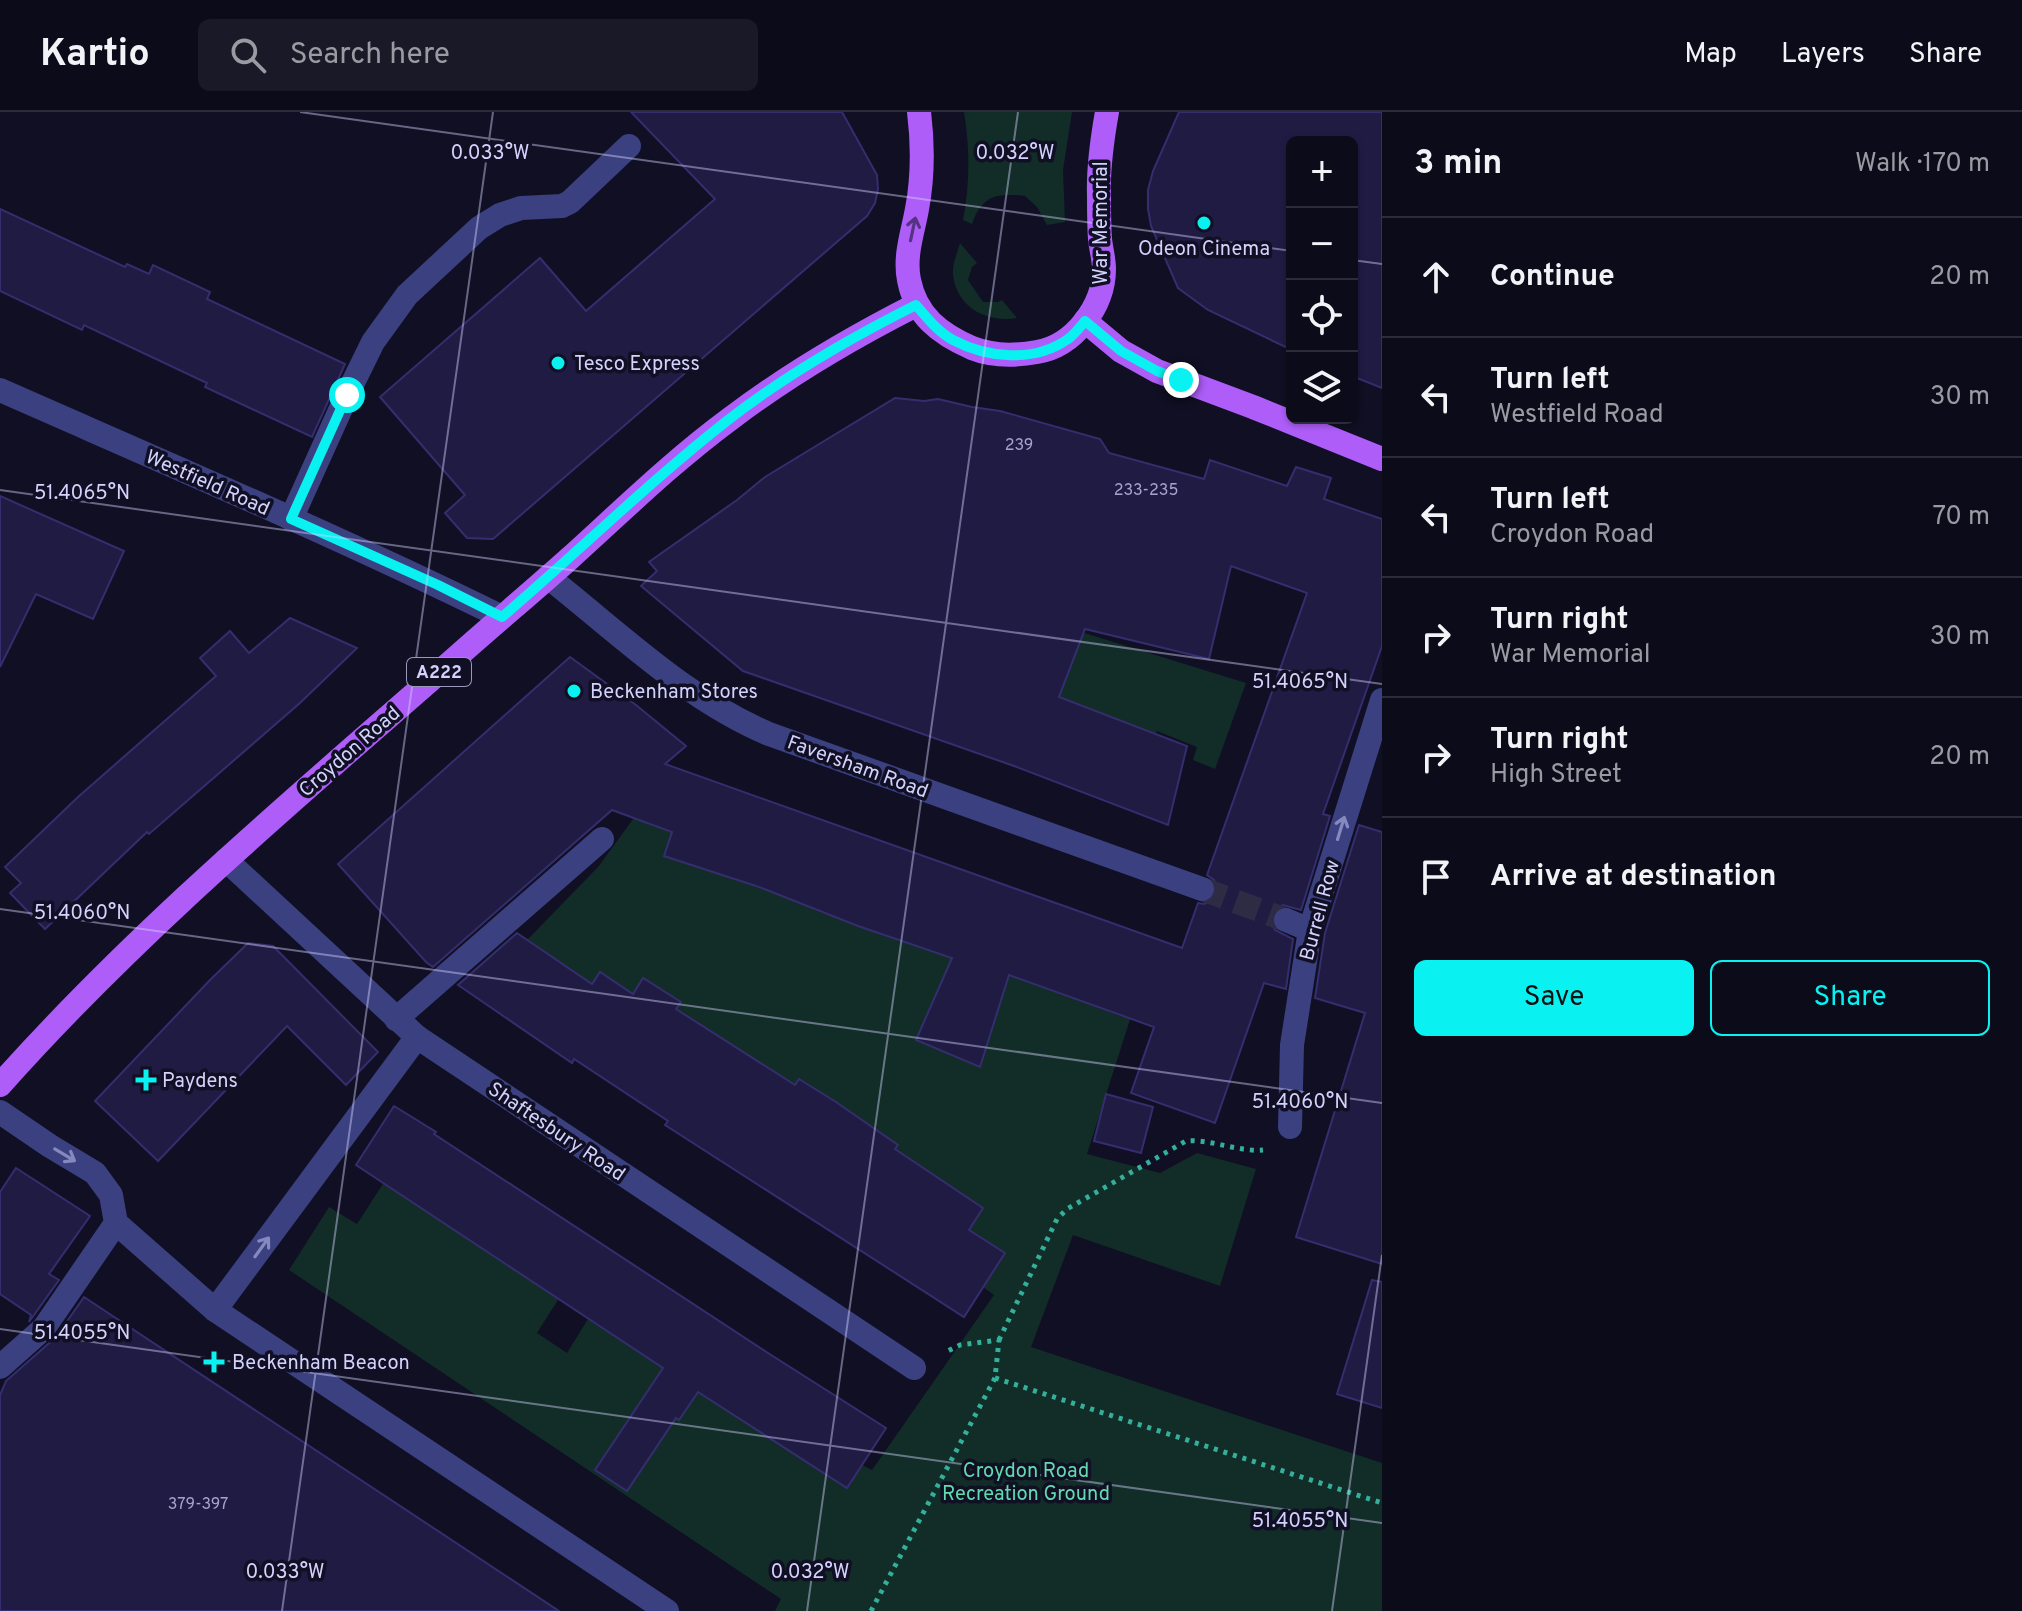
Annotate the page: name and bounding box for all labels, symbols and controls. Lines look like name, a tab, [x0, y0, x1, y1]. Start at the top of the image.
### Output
search box	[198, 19, 758, 91]
text: Kartio	[40, 31, 150, 80]
icon: search	[226, 33, 270, 77]
text: Search here	[290, 37, 450, 74]
text: Map	[1684, 37, 1737, 73]
text: Layers	[1781, 37, 1865, 73]
text: Share	[1909, 37, 1982, 73]
map controls	[1286, 136, 1358, 424]
button: +	[1286, 136, 1358, 208]
text: 0.033°W	[450, 141, 530, 167]
text: 0.032°W	[975, 141, 1055, 167]
text: 3 min	[1414, 143, 1502, 186]
text: Walk · 170 m	[1855, 148, 1990, 181]
street label: War Memorial	[1089, 161, 1115, 285]
button: −	[1286, 208, 1358, 280]
marker: Odeon Cinema	[1195, 214, 1213, 232]
one-way arrow	[906, 216, 921, 242]
place label: Odeon Cinema	[1138, 237, 1270, 263]
icon: ahead	[1414, 255, 1458, 299]
text: Continue	[1490, 259, 1615, 296]
text: 20 m	[1929, 261, 1990, 294]
button: locate	[1286, 280, 1358, 352]
place label: Tesco Express	[574, 352, 700, 378]
button: layers	[1286, 352, 1358, 424]
marker: Tesco Express	[549, 354, 567, 372]
route end	[1163, 362, 1199, 398]
text: Turn left	[1490, 362, 1610, 399]
icon: left	[1414, 375, 1458, 419]
route start	[329, 377, 365, 413]
text: 30 m	[1930, 381, 1990, 414]
text: Westfield Road	[1490, 399, 1664, 432]
house number: 239	[1005, 436, 1033, 456]
street label: Westfield Road	[141, 445, 273, 523]
text: 51.4065°N	[34, 481, 130, 507]
house number: 233-235	[1114, 481, 1178, 501]
text: Turn left	[1490, 482, 1610, 519]
icon: left	[1414, 495, 1458, 539]
text: 70 m	[1932, 501, 1990, 534]
text: Croydon Road	[1490, 519, 1654, 552]
text: Turn right	[1490, 602, 1628, 639]
icon: right	[1414, 615, 1458, 659]
text: 30 m	[1930, 621, 1990, 654]
text: War Memorial	[1490, 639, 1651, 672]
road number: A222	[407, 658, 471, 686]
text: 51.4065°N	[1252, 670, 1348, 696]
place label: Beckenham Stores	[590, 680, 758, 706]
marker: Beckenham Stores	[565, 682, 583, 700]
street label: Croydon Road	[294, 701, 407, 804]
text: Turn right	[1490, 722, 1628, 759]
street label: Faversham Road	[783, 730, 931, 805]
icon: right	[1414, 735, 1458, 779]
text: 20 m	[1929, 741, 1990, 774]
text: High Street	[1490, 759, 1622, 792]
one-way arrow	[1334, 816, 1349, 842]
icon: arrive	[1414, 855, 1458, 899]
street label: Burrell Row	[1295, 857, 1347, 964]
text: Arrive at destination	[1490, 859, 1776, 896]
text: 51.4060°N	[34, 901, 130, 927]
button: Save	[1414, 960, 1694, 1036]
button: Share	[1710, 960, 1990, 1036]
place label: Paydens	[162, 1069, 238, 1095]
marker: Paydens	[137, 1071, 155, 1089]
street label: Shaftesbury Road	[482, 1077, 630, 1188]
text: 51.4060°N	[1252, 1090, 1348, 1116]
one-way arrow	[53, 1148, 76, 1164]
one-way arrow	[254, 1237, 270, 1259]
text: 51.4055°N	[34, 1321, 130, 1347]
marker: Beckenham Beacon	[203, 1351, 225, 1373]
place label: Beckenham Beacon	[232, 1351, 410, 1377]
park label: Croydon Road Recreation Ground	[942, 1459, 1110, 1508]
house number: 379-397	[168, 1495, 228, 1515]
text: 51.4055°N	[1252, 1509, 1348, 1535]
text: 0.033°W	[245, 1560, 325, 1586]
text: 0.032°W	[770, 1560, 850, 1586]

